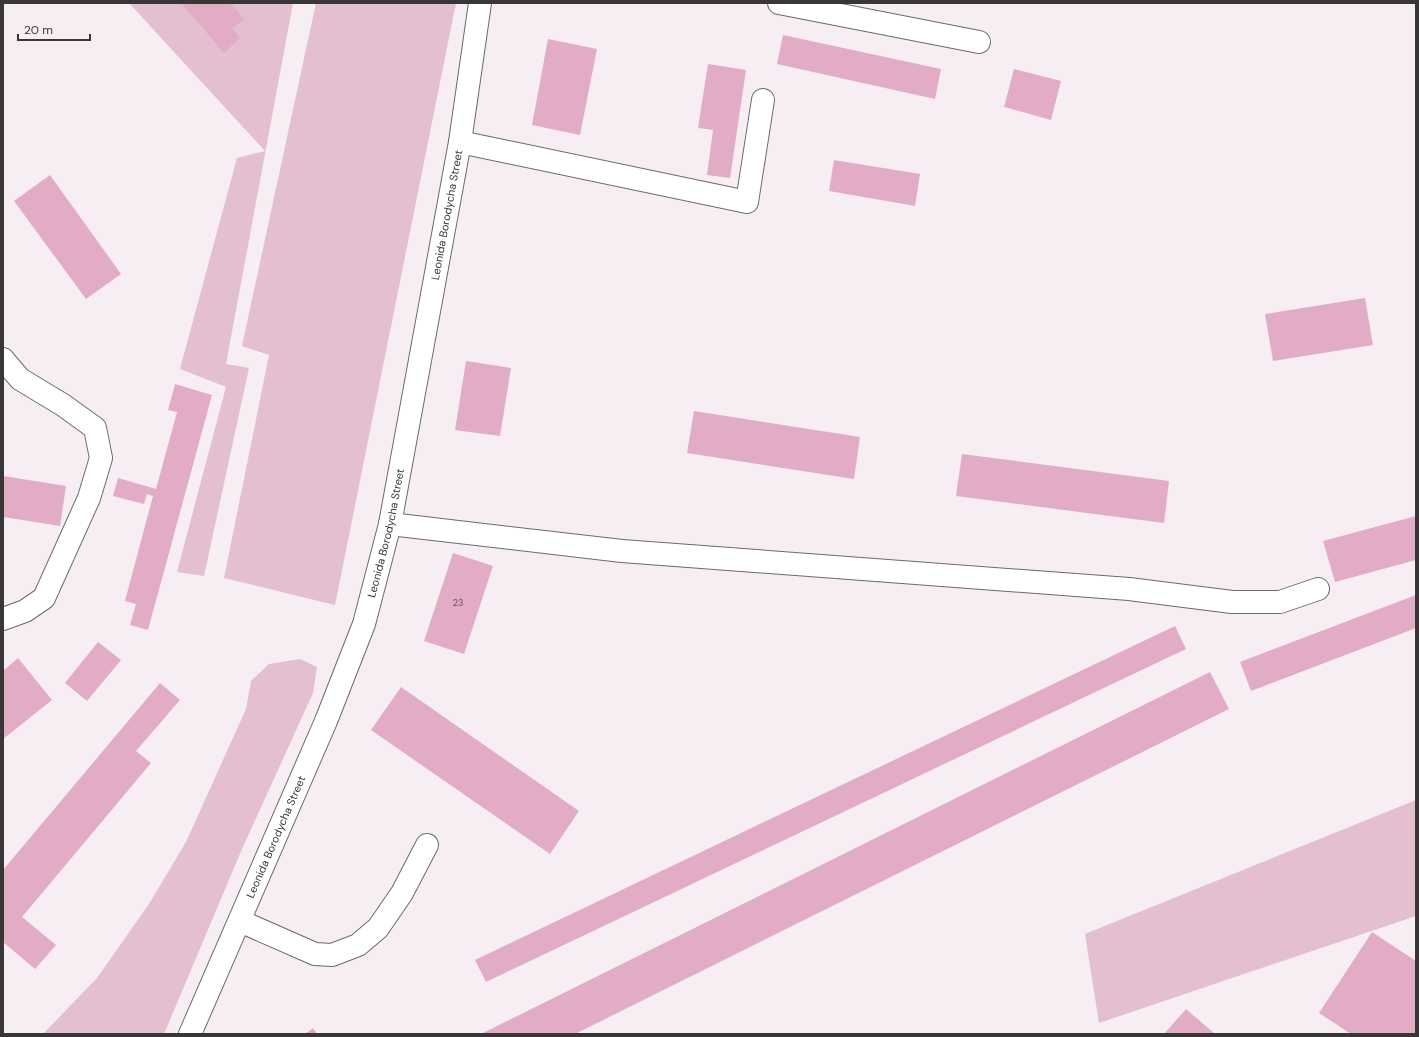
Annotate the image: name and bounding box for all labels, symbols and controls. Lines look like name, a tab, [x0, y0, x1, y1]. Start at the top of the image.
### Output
scale bar	[18, 16, 90, 42]
text: 20 m	[24, 22, 53, 38]
street label: Leonida Borodycha Street	[428, 149, 465, 281]
street label: Leonida Borodycha Street	[364, 467, 407, 599]
house number: 23	[453, 597, 463, 609]
street label: Leonida Borodycha Street	[243, 773, 308, 900]

